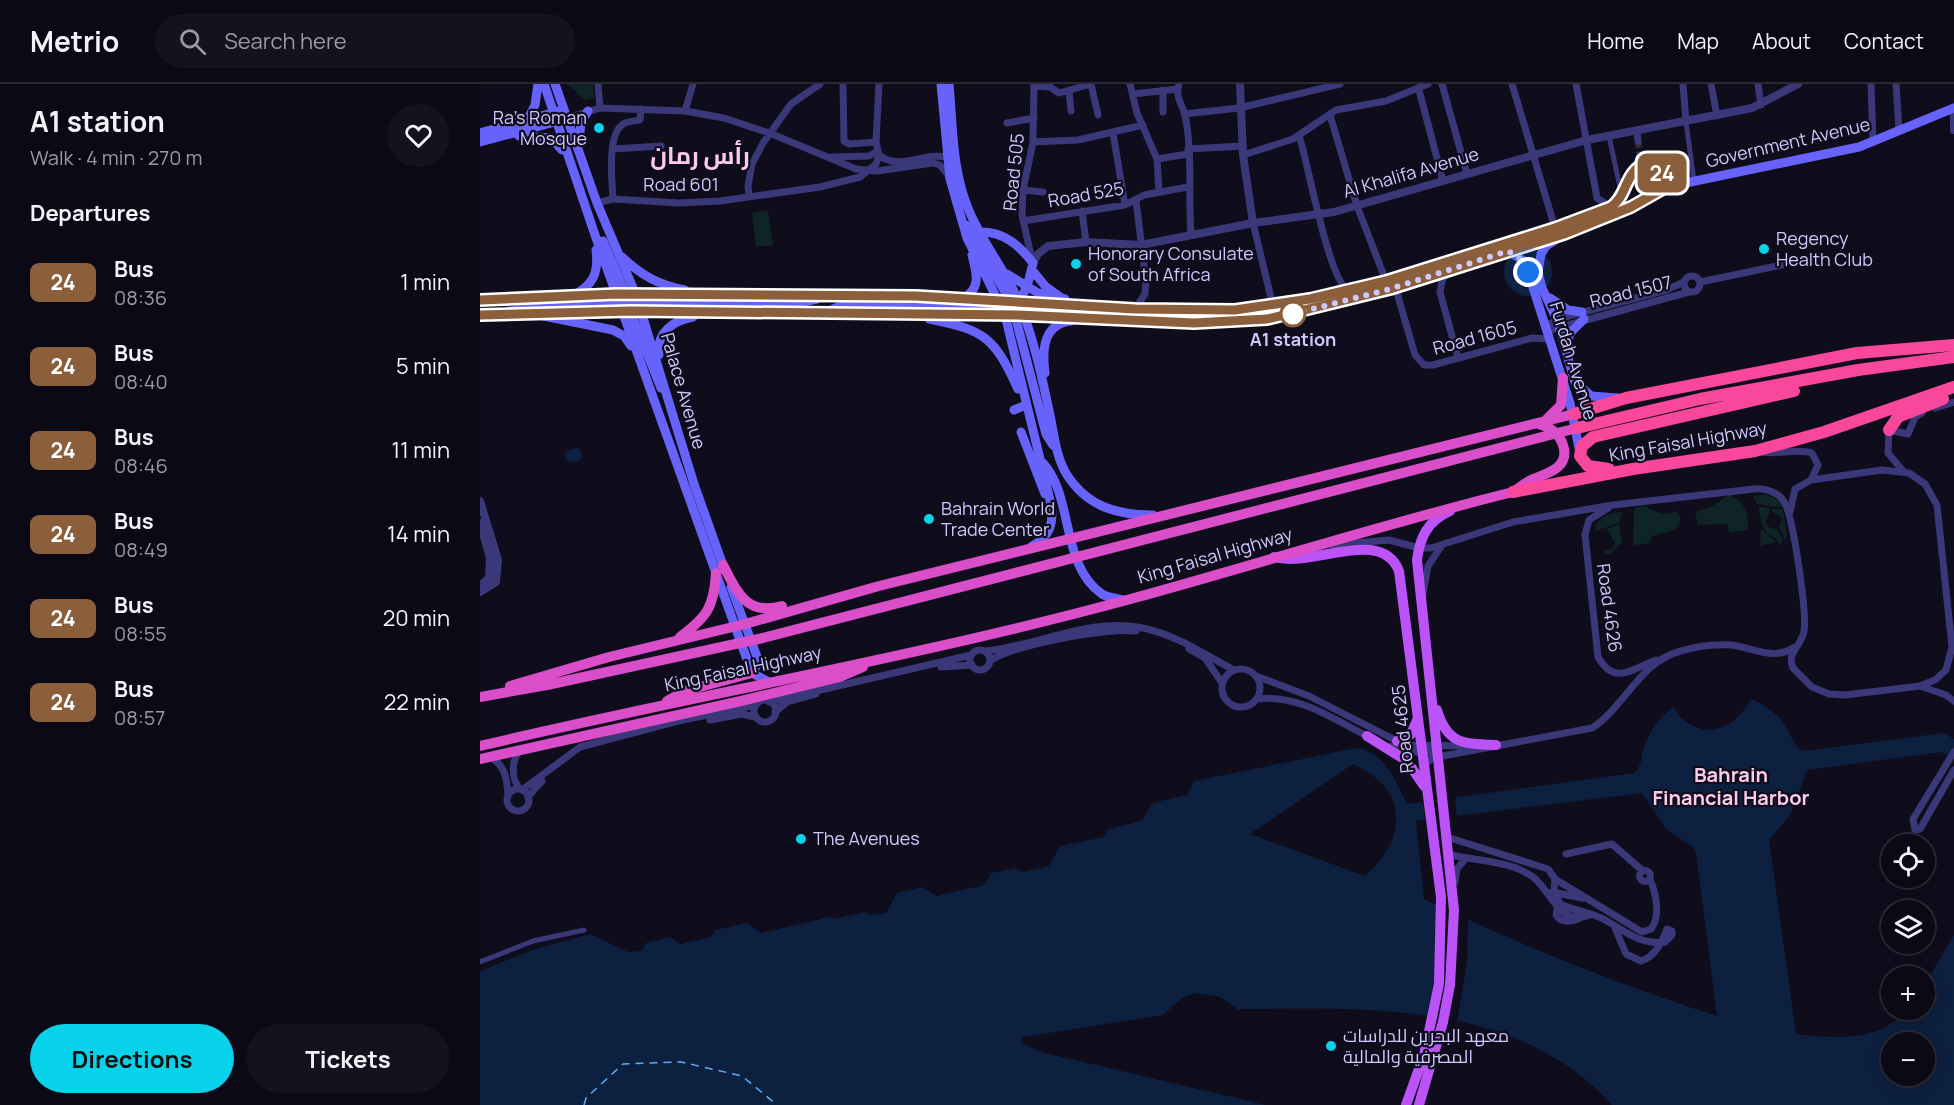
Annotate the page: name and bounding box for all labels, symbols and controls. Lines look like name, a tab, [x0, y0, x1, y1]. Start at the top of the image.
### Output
search box	[155, 14, 575, 68]
text: Metrio	[30, 22, 119, 60]
icon: search	[176, 25, 209, 58]
text: Search here	[224, 26, 347, 56]
text: Home	[1587, 27, 1644, 55]
text: Map	[1677, 27, 1719, 55]
text: About	[1752, 27, 1811, 55]
text: Contact	[1844, 27, 1924, 55]
text: A1 station	[30, 102, 165, 140]
button: heart	[387, 104, 450, 167]
place label: Ra's Roman Mosque	[493, 105, 587, 150]
street label: Government Avenue	[1703, 111, 1872, 173]
marker: Ra's Roman Mosque	[592, 121, 606, 135]
street label: Road 505	[997, 132, 1029, 212]
district label: رأس رمان	[650, 138, 750, 171]
street label: Al Khalifa Avenue	[1340, 141, 1481, 203]
text: Walk · 4 min · 270 m	[30, 144, 202, 171]
line badge: 24	[1635, 154, 1689, 193]
text: 24	[1650, 159, 1674, 187]
street label: Road 601	[643, 172, 719, 196]
street label: Road 525	[1046, 176, 1126, 213]
text: Departures	[30, 198, 150, 228]
place label: Regency Health Club	[1776, 226, 1873, 271]
place label: Honorary Consulate of South Africa	[1088, 241, 1254, 286]
marker: Regency Health Club	[1757, 242, 1771, 256]
text: Bus	[114, 254, 154, 284]
marker: Honorary Consulate of South Africa	[1069, 257, 1083, 271]
your location	[1513, 257, 1543, 287]
text: 1 min	[400, 267, 450, 297]
text: 24	[51, 268, 75, 296]
street label: Road 1507	[1587, 269, 1674, 313]
text: 08:36	[114, 284, 167, 311]
street label: Furdah Avenue	[1545, 299, 1603, 423]
marker: A1 station	[1280, 301, 1306, 327]
street label: Road 1605	[1430, 314, 1519, 360]
place label: A1 station	[1250, 327, 1336, 351]
street label: Palace Avenue	[656, 330, 712, 452]
text: Bus	[114, 338, 154, 368]
text: 5 min	[396, 351, 450, 381]
text: 24	[51, 352, 75, 380]
text: 08:40	[114, 368, 168, 395]
street label: King Faisal Highway	[1607, 415, 1769, 467]
text: Bus	[114, 422, 154, 452]
text: 11 min	[392, 435, 450, 465]
text: 24	[51, 436, 75, 464]
text: 08:46	[114, 452, 168, 479]
place label: Bahrain World Trade Center	[941, 496, 1055, 541]
text: Bus	[114, 506, 154, 536]
marker: Bahrain World Trade Center	[922, 512, 936, 526]
text: 14 min	[387, 519, 450, 549]
text: 24	[51, 520, 75, 548]
street label: King Faisal Highway	[1134, 521, 1295, 589]
text: 08:49	[114, 536, 168, 563]
street label: Road 4626	[1592, 562, 1628, 654]
text: Bus	[114, 590, 154, 620]
text: 20 min	[383, 603, 450, 633]
text: 24	[51, 604, 75, 632]
text: 08:55	[114, 620, 167, 647]
street label: King Faisal Highway	[662, 640, 824, 696]
text: Bus	[114, 674, 154, 704]
street label: Road 4625	[1385, 684, 1419, 774]
text: 22 min	[384, 687, 450, 717]
text: 24	[51, 688, 75, 716]
text: 08:57	[114, 704, 165, 731]
district label: Bahrain Financial Harbor	[1653, 761, 1810, 811]
place label: The Avenues	[813, 826, 920, 850]
marker: The Avenues	[794, 832, 808, 846]
map controls	[1881, 834, 1935, 1086]
button: locate	[1881, 834, 1935, 888]
button: layers	[1881, 900, 1935, 954]
button: +	[1881, 966, 1935, 1020]
place label: معهد البحرين للدراسات المصرفية والمالية	[1343, 1023, 1509, 1068]
button: Directions	[30, 1024, 234, 1093]
button: Tickets	[246, 1024, 450, 1093]
button: −	[1881, 1032, 1935, 1086]
marker: معهد البحرين للدراسات المصرفية والمالية	[1324, 1039, 1338, 1053]

